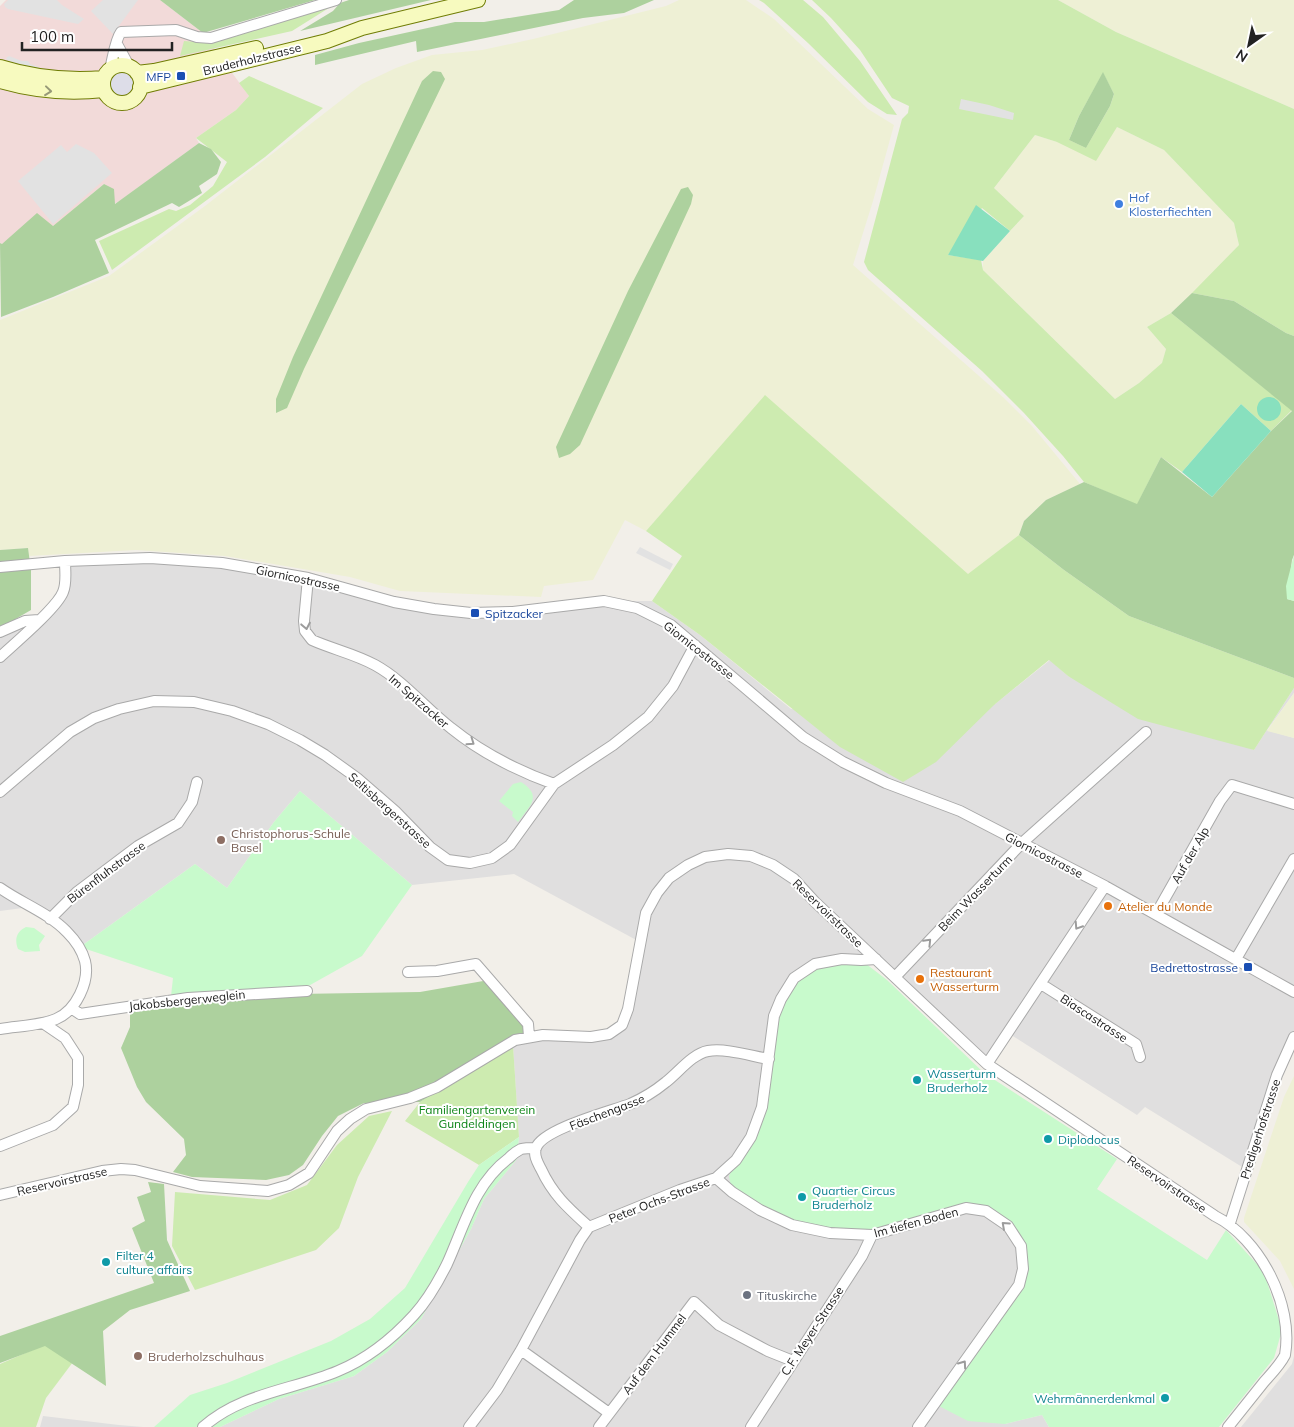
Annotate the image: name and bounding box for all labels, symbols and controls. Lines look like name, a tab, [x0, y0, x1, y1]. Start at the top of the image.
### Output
scale bar	[22, 20, 172, 52]
north arrow	[1224, 20, 1274, 70]
text: 100 m	[30, 27, 74, 46]
street label: Bruderholzstrasse	[201, 40, 303, 78]
text: N	[1233, 45, 1251, 66]
place label: MFP	[146, 69, 171, 84]
marker: MFP	[175, 70, 187, 82]
one-way arrow	[44, 85, 52, 96]
place label: Hof Klosterfiechten	[1129, 190, 1212, 219]
marker: Hof Klosterfiechten	[1113, 198, 1125, 210]
street label: Giornicostrasse	[255, 562, 341, 594]
place label: Spitzacker	[485, 606, 544, 621]
marker: Spitzacker	[469, 607, 481, 619]
street label: Giornicostrasse	[661, 618, 737, 682]
one-way arrow	[301, 622, 311, 630]
street label: Im Spitzacker	[386, 671, 453, 732]
one-way arrow	[465, 736, 475, 745]
street label: Seltisbergerstrasse	[346, 769, 434, 851]
street label: Auf der Alp	[1168, 824, 1212, 886]
place label: Christophorus-Schule Basel	[231, 826, 350, 855]
street label: Giornicostrasse	[1003, 829, 1085, 881]
marker: Christophorus-Schule Basel	[215, 834, 227, 846]
street label: Bürenfluhstrasse	[64, 838, 148, 906]
street label: Beim Wasserturm	[935, 852, 1015, 934]
street label: Reservoirstrasse	[790, 876, 866, 950]
place label: Atelier du Monde	[1118, 899, 1212, 914]
marker: Atelier du Monde	[1102, 900, 1114, 912]
one-way arrow	[1075, 921, 1085, 930]
one-way arrow	[923, 938, 932, 947]
place label: Bedrettostrasse	[1150, 960, 1238, 975]
marker: Bedrettostrasse	[1242, 961, 1254, 973]
place label: Restaurant Wasserturm	[930, 965, 999, 994]
marker: Restaurant Wasserturm	[914, 973, 926, 985]
street label: Jakobsbergerweglein	[128, 986, 246, 1014]
street label: Biascastrasse	[1058, 991, 1130, 1045]
place label: Wasserturm Bruderholz	[927, 1066, 996, 1095]
marker: Wasserturm Bruderholz	[911, 1074, 923, 1086]
street label: Predigerhofstrasse	[1237, 1077, 1283, 1181]
street label: Fäschengasse	[567, 1091, 647, 1133]
park label: Familiengartenverein Gundeldingen	[419, 1102, 535, 1131]
place label: Diplodocus	[1058, 1132, 1120, 1147]
marker: Diplodocus	[1042, 1133, 1054, 1145]
street label: Reservoirstrasse	[1125, 1152, 1209, 1216]
street label: Reservoirstrasse	[15, 1163, 109, 1199]
street label: Peter Ochs-Strasse	[606, 1174, 712, 1226]
place label: Quartier Circus Bruderholz	[812, 1183, 895, 1212]
marker: Quartier Circus Bruderholz	[796, 1191, 808, 1203]
street label: Im tiefen Boden	[872, 1204, 960, 1240]
one-way arrow	[1002, 1222, 1011, 1231]
place label: Filter 4 culture affairs	[116, 1248, 192, 1277]
marker: Filter 4 culture affairs	[100, 1256, 112, 1268]
street label: C.F. Meyer-Strasse	[778, 1284, 846, 1378]
place label: Tituskirche	[757, 1288, 817, 1303]
marker: Tituskirche	[741, 1289, 753, 1301]
street label: Auf dem Hummel	[619, 1311, 689, 1397]
place label: Bruderholzschulhaus	[148, 1349, 264, 1364]
marker: Bruderholzschulhaus	[132, 1350, 144, 1362]
one-way arrow	[957, 1360, 966, 1370]
place label: Wehrmännerdenkmal	[1034, 1391, 1155, 1406]
marker: Wehrmännerdenkmal	[1159, 1392, 1171, 1404]

